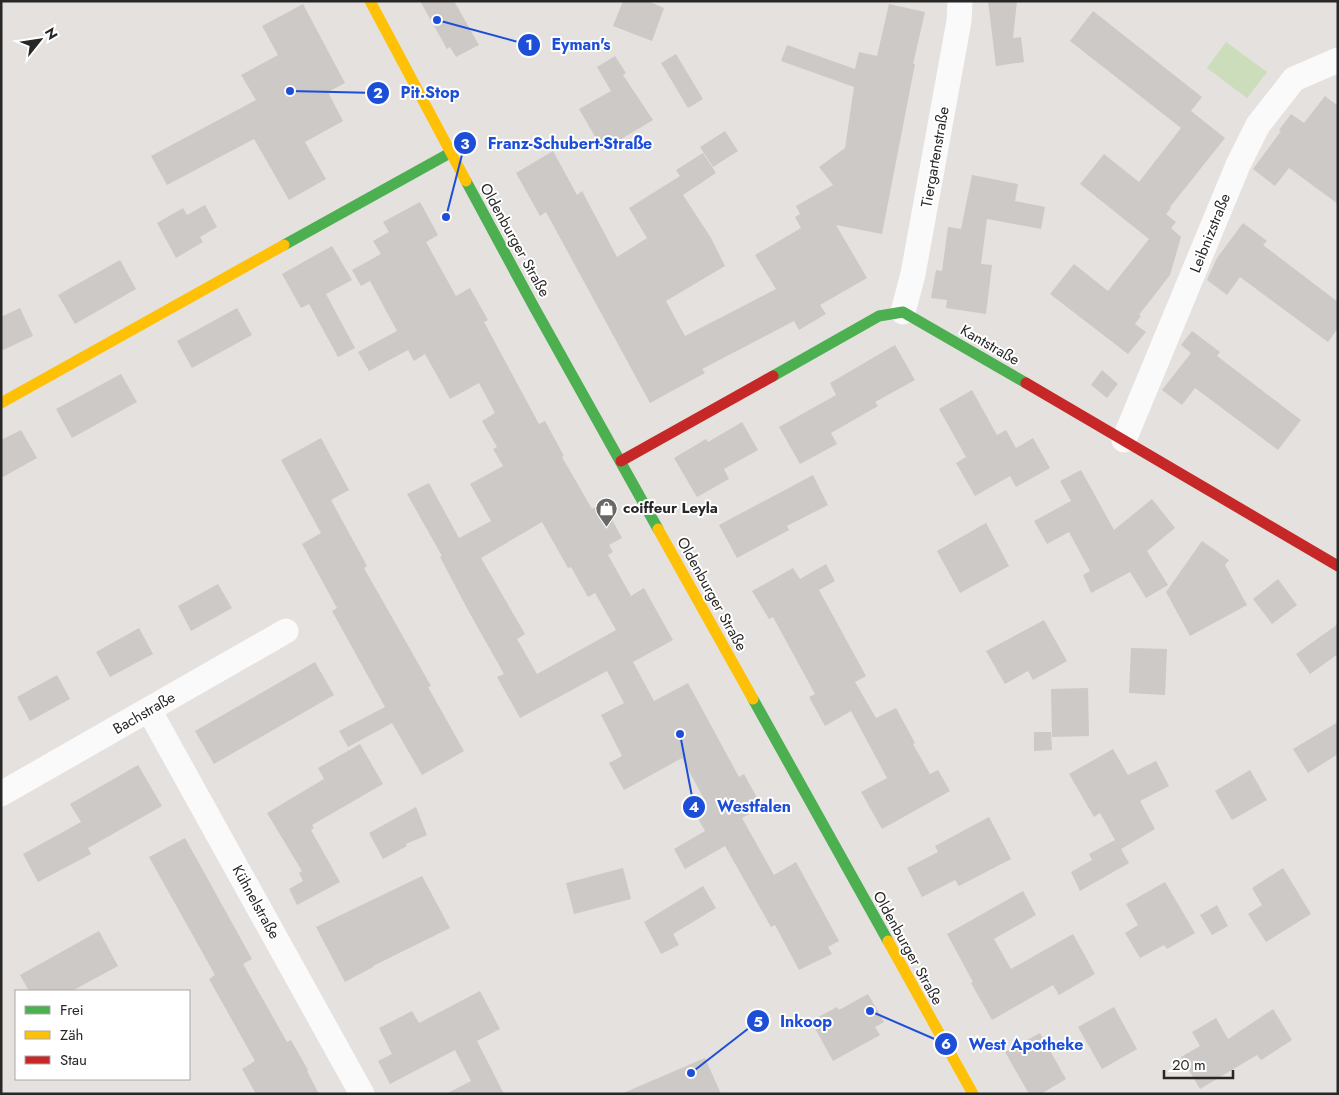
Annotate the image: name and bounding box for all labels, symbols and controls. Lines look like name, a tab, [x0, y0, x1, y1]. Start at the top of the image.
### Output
north arrow	[15, 15, 65, 65]
text: N	[40, 24, 63, 43]
callout: Eyman's	[516, 29, 620, 60]
text: Eyman's	[551, 33, 611, 56]
text: 1	[525, 34, 533, 56]
callout: Pit.Stop	[365, 77, 470, 108]
text: Pit.Stop	[400, 81, 460, 104]
text: 2	[373, 82, 383, 104]
street label: Tiergartenstraße	[915, 105, 955, 209]
callout: Franz-Schubert-Straße	[452, 128, 662, 159]
text: Franz-Schubert-Straße	[488, 132, 652, 155]
text: 3	[460, 133, 470, 155]
street label: Oldenburger Straße	[475, 179, 556, 301]
street label: Leibnizstraße	[1184, 190, 1236, 276]
street label: Kantstraße	[956, 319, 1024, 371]
shop icon: coiffeur Leyla	[595, 496, 619, 527]
place label: coiffeur Leyla	[623, 497, 718, 519]
street label: Oldenburger Straße	[672, 533, 753, 655]
street label: Bachstraße	[109, 686, 180, 740]
callout: Westfalen	[682, 791, 801, 822]
text: Westfalen	[717, 795, 791, 818]
text: 4	[689, 796, 699, 818]
street label: Kühnelstraße	[227, 861, 286, 943]
street label: Oldenburger Straße	[868, 887, 949, 1009]
legend	[15, 990, 190, 1080]
text: Frei	[60, 999, 84, 1021]
callout: Inkoop	[745, 1006, 843, 1037]
text: Inkoop	[780, 1010, 832, 1033]
text: 5	[753, 1011, 763, 1033]
text: Zäh	[60, 1024, 83, 1046]
callout: West Apotheke	[934, 1028, 1093, 1059]
text: 6	[941, 1033, 951, 1055]
text: West Apotheke	[969, 1033, 1083, 1056]
scale bar	[1164, 1048, 1233, 1080]
text: Stau	[60, 1049, 87, 1071]
text: 20 m	[1172, 1054, 1206, 1076]

